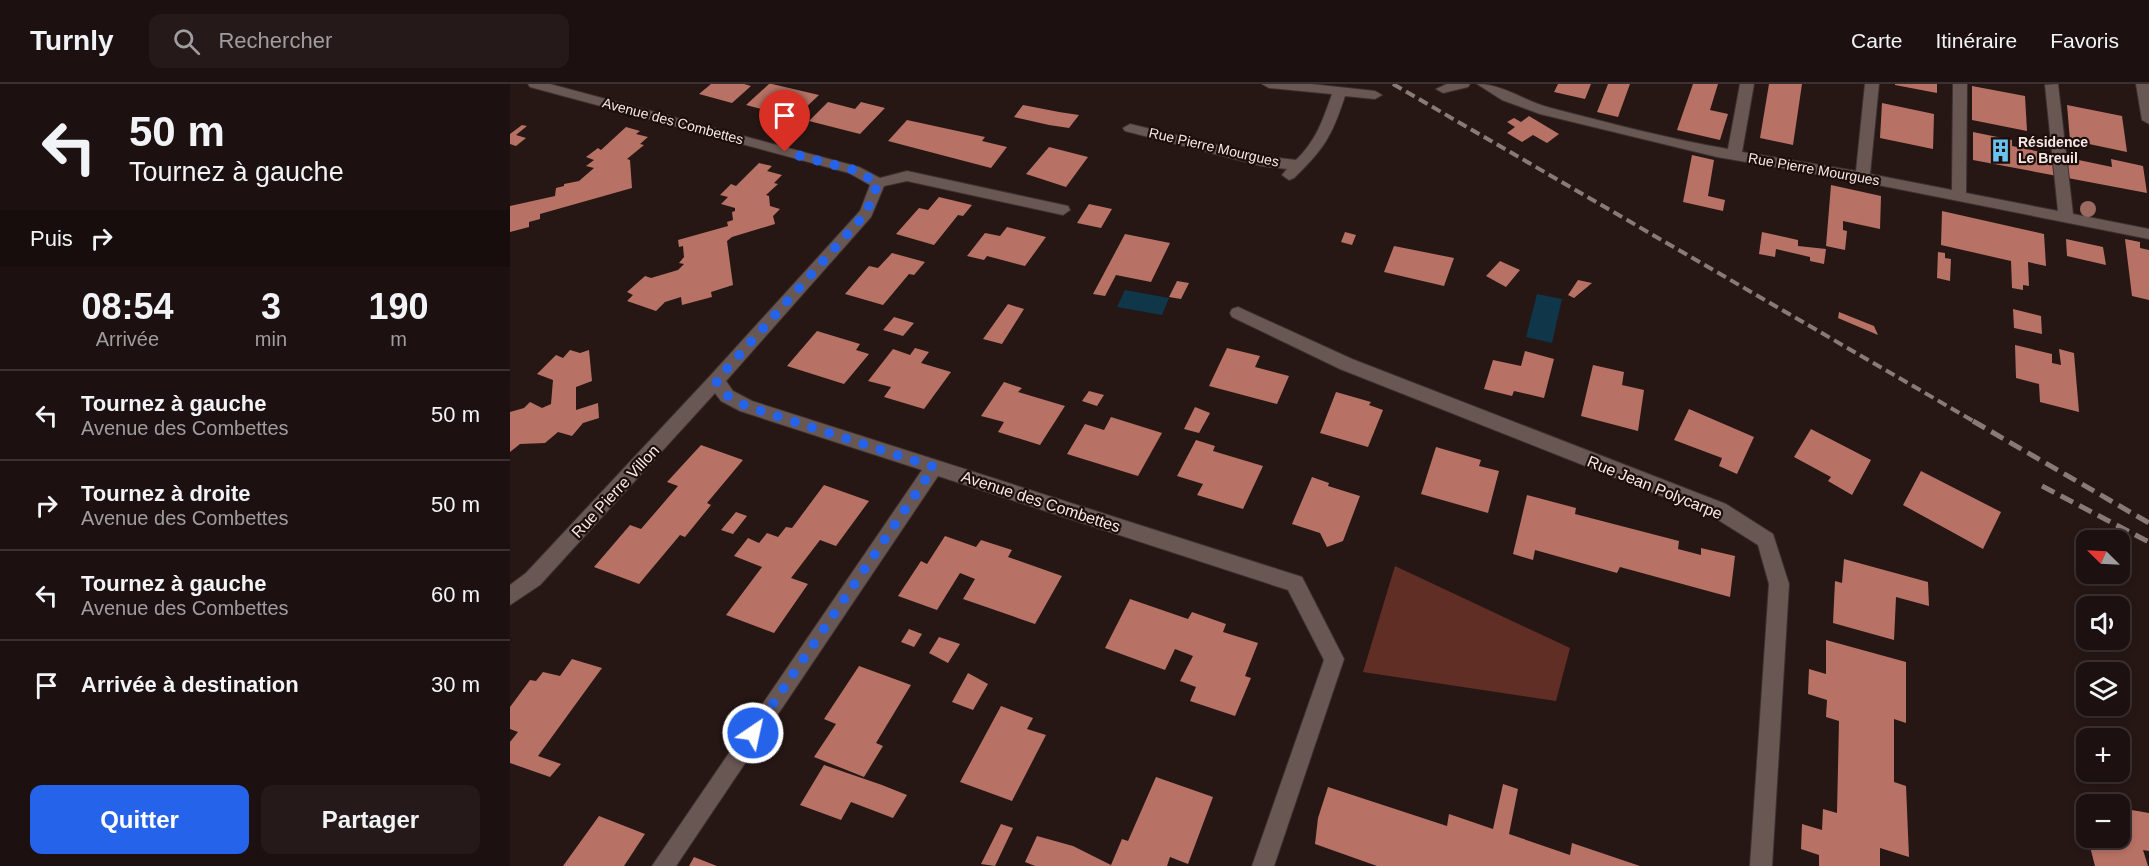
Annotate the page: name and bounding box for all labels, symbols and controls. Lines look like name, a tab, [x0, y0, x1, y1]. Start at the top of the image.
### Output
search box	[149, 14, 569, 68]
text: Turnly	[30, 25, 113, 56]
icon: search	[170, 25, 203, 58]
text: Rechercher	[218, 28, 332, 53]
text: Carte	[1851, 29, 1902, 52]
text: Itinéraire	[1935, 29, 2017, 52]
text: Favoris	[2050, 29, 2119, 52]
pin	[759, 90, 810, 152]
street label: Avenue des Combettes	[601, 94, 745, 148]
icon: arrive	[768, 99, 801, 132]
icon: left	[30, 108, 108, 186]
text: 50 m	[129, 108, 225, 155]
street label: Rue Pierre Mourgues	[1147, 124, 1281, 170]
place label: Résidence Le Breuil	[2018, 134, 2088, 166]
building icon: Résidence Le Breuil	[1987, 137, 2013, 163]
street label: Rue Pierre Mourgues	[1747, 150, 1881, 188]
text: Tournez à gauche	[129, 157, 344, 187]
icon: right	[85, 222, 118, 255]
text: Puis	[30, 226, 73, 251]
text: 08:54	[81, 286, 173, 327]
text: 3	[261, 286, 281, 327]
text: 190	[368, 286, 429, 327]
text: Arrivée	[96, 328, 159, 350]
text: min	[255, 328, 287, 350]
text: m	[390, 328, 407, 350]
text: Tournez à gauche	[81, 391, 266, 416]
icon: left	[30, 399, 63, 432]
text: 50 m	[431, 402, 480, 427]
text: Avenue des Combettes	[81, 417, 289, 439]
street label: Rue Pierre Villon	[568, 442, 662, 541]
street label: Rue Jean Polycarpe	[1585, 453, 1725, 522]
street label: Avenue des Combettes	[959, 468, 1122, 535]
text: Tournez à droite	[81, 481, 251, 506]
icon: right	[30, 489, 63, 522]
text: 50 m	[431, 492, 480, 517]
text: Avenue des Combettes	[81, 507, 289, 529]
north arrow	[2076, 530, 2130, 584]
map controls	[2076, 530, 2130, 848]
text: Tournez à gauche	[81, 571, 266, 596]
icon: left	[30, 579, 63, 612]
text: 60 m	[431, 582, 480, 607]
button: sound	[2076, 596, 2130, 650]
text: Avenue des Combettes	[81, 597, 289, 619]
button: layers	[2076, 662, 2130, 716]
icon: arrive	[30, 669, 63, 702]
text: Arrivée à destination	[81, 672, 299, 697]
text: 30 m	[431, 672, 480, 697]
position arrow	[721, 701, 785, 765]
button: +	[2076, 728, 2130, 782]
button: Quitter	[30, 785, 249, 854]
button: Partager	[261, 785, 480, 854]
button: −	[2076, 794, 2130, 848]

